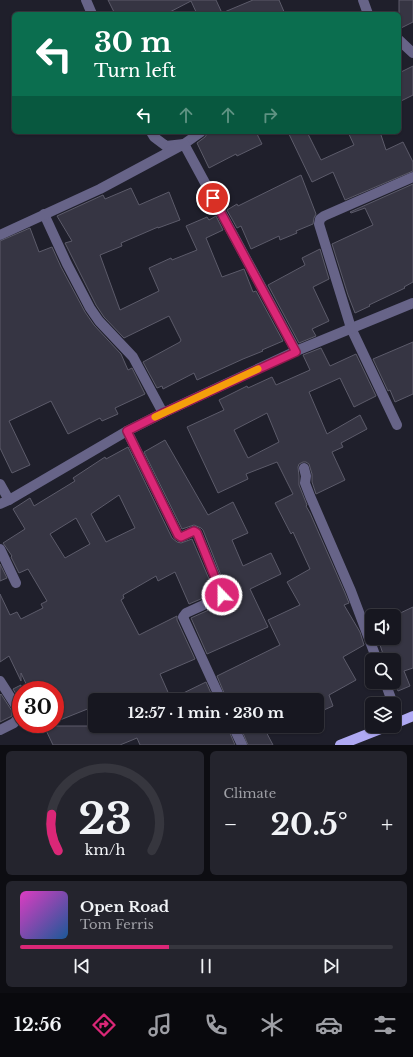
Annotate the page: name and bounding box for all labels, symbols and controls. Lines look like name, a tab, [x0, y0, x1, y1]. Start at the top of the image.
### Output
text: 30 m	[94, 25, 171, 60]
icon: left	[28, 28, 80, 80]
text: Turn left	[94, 60, 176, 82]
icon: left	[133, 104, 155, 126]
icon: ahead	[175, 104, 197, 126]
icon: ahead	[217, 104, 239, 126]
icon: right	[259, 104, 281, 126]
pin	[196, 181, 230, 215]
icon: arrive	[202, 187, 224, 209]
position arrow	[201, 574, 243, 616]
map controls	[365, 609, 401, 733]
button: sound	[365, 609, 401, 645]
button: search	[365, 653, 401, 689]
speed limit sign: 30	[12, 681, 64, 733]
button: layers	[365, 697, 401, 733]
text: 12:57 · 1 min · 230 m	[128, 703, 284, 722]
text: Climate	[224, 785, 276, 802]
text: 23	[78, 794, 132, 845]
text: 20.5°	[271, 806, 348, 843]
text: −	[224, 811, 237, 838]
text: +	[381, 811, 393, 838]
text: km/h	[84, 841, 125, 859]
text: Open Road	[80, 897, 169, 916]
text: Tom Ferris	[80, 916, 154, 933]
icon: previous	[71, 955, 93, 977]
icon: pause	[195, 955, 217, 977]
icon: next	[320, 955, 342, 977]
icon: directions	[90, 1011, 118, 1039]
icon: music	[146, 1011, 174, 1039]
icon: phone	[202, 1011, 230, 1039]
icon: climate	[258, 1011, 286, 1039]
icon: car	[315, 1011, 343, 1039]
icon: filters	[371, 1011, 399, 1039]
text: 12:56	[14, 1014, 62, 1036]

